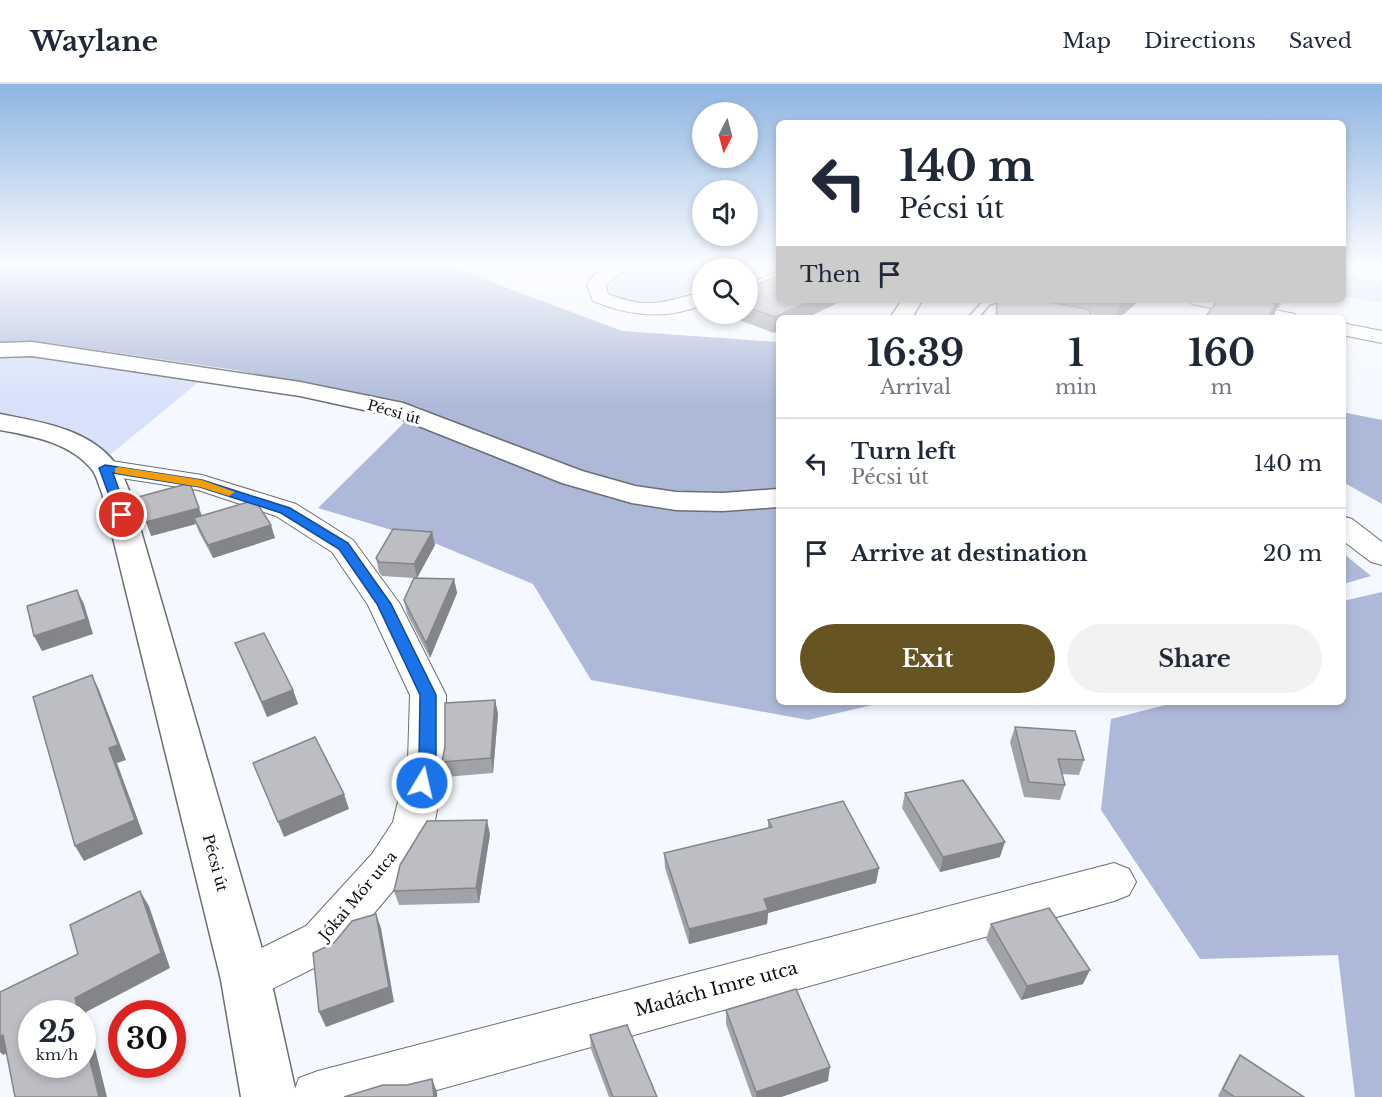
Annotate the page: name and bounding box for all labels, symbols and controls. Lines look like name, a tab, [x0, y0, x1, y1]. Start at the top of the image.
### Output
text: Waylane	[30, 24, 158, 59]
text: Map	[1062, 28, 1111, 54]
text: Directions	[1144, 28, 1256, 54]
text: Saved	[1289, 28, 1352, 54]
north arrow	[692, 102, 758, 168]
map controls	[692, 102, 758, 324]
text: 140 m	[899, 140, 1035, 192]
icon: left	[800, 144, 878, 222]
button: sound	[692, 180, 758, 246]
text: Pécsi út	[899, 192, 1004, 225]
button: search	[692, 258, 758, 324]
icon: arrive	[873, 258, 906, 291]
text: Then	[800, 261, 861, 288]
text: 16:39	[867, 331, 964, 376]
text: 1	[1068, 331, 1084, 376]
text: 160	[1188, 331, 1255, 376]
text: Arrival	[880, 375, 951, 399]
text: min	[1055, 375, 1097, 399]
text: m	[1211, 375, 1232, 399]
street label: Pécsi út	[365, 396, 423, 428]
text: Turn left	[851, 438, 956, 465]
icon: left	[800, 447, 833, 480]
text: 140 m	[1254, 450, 1322, 477]
text: Pécsi út	[851, 465, 929, 489]
pin	[96, 489, 147, 540]
icon: arrive	[105, 498, 138, 531]
icon: arrive	[800, 537, 833, 570]
text: Arrive at destination	[851, 540, 1088, 567]
text: 20 m	[1263, 540, 1322, 567]
button: Exit	[800, 624, 1055, 693]
button: Share	[1067, 624, 1322, 693]
position arrow	[390, 751, 454, 815]
street label: Pécsi út	[199, 832, 232, 894]
street label: Jókai Mór utca	[313, 846, 401, 946]
street label: Madách Imre utca	[632, 957, 800, 1021]
speed limit sign: 30	[108, 1000, 186, 1078]
text: 25	[38, 1013, 76, 1050]
text: km/h	[36, 1045, 78, 1064]

